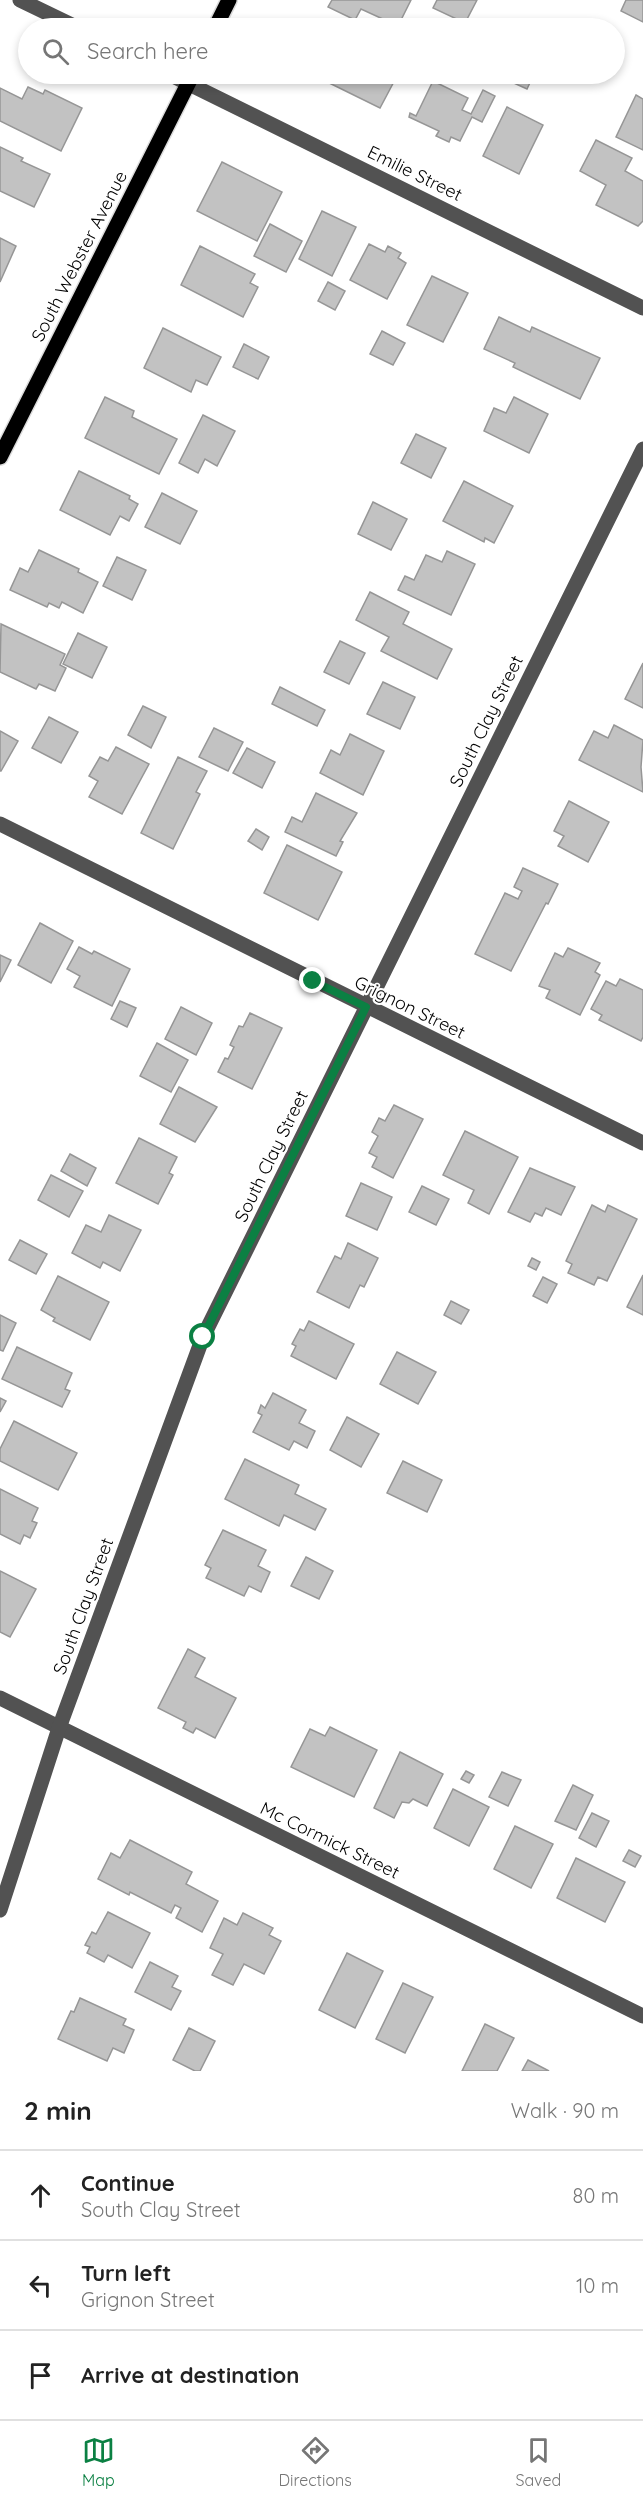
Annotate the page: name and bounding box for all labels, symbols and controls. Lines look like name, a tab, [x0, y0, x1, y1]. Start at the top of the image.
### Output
search box	[18, 18, 625, 84]
icon: search	[39, 35, 72, 68]
text: Search here	[87, 37, 208, 65]
street label: Emilie Street	[364, 140, 466, 206]
street label: South Webster Avenue	[26, 167, 132, 345]
street label: South Clay Street	[444, 651, 528, 791]
route end	[299, 967, 325, 993]
street label: Grignon Street	[351, 970, 469, 1044]
street label: South Clay Street	[229, 1086, 313, 1226]
route start	[189, 1323, 215, 1349]
street label: South Clay Street	[48, 1535, 118, 1677]
street label: Mc Cormick Street	[257, 1796, 403, 1884]
text: 2 min	[24, 2094, 92, 2127]
text: Walk · 90 m	[511, 2098, 619, 2123]
text: Continue	[81, 2169, 175, 2197]
icon: ahead	[24, 2179, 57, 2212]
text: 80 m	[573, 2183, 619, 2208]
text: South Clay Street	[81, 2197, 241, 2222]
text: Turn left	[81, 2259, 171, 2287]
icon: left	[24, 2269, 57, 2302]
text: 10 m	[576, 2273, 619, 2298]
text: Grignon Street	[81, 2287, 215, 2312]
icon: arrive	[24, 2359, 57, 2392]
text: Arrive at destination	[81, 2361, 299, 2389]
tab: Map	[82, 2434, 115, 2490]
tab: Directions	[279, 2434, 352, 2490]
tab: Saved	[516, 2434, 561, 2490]

